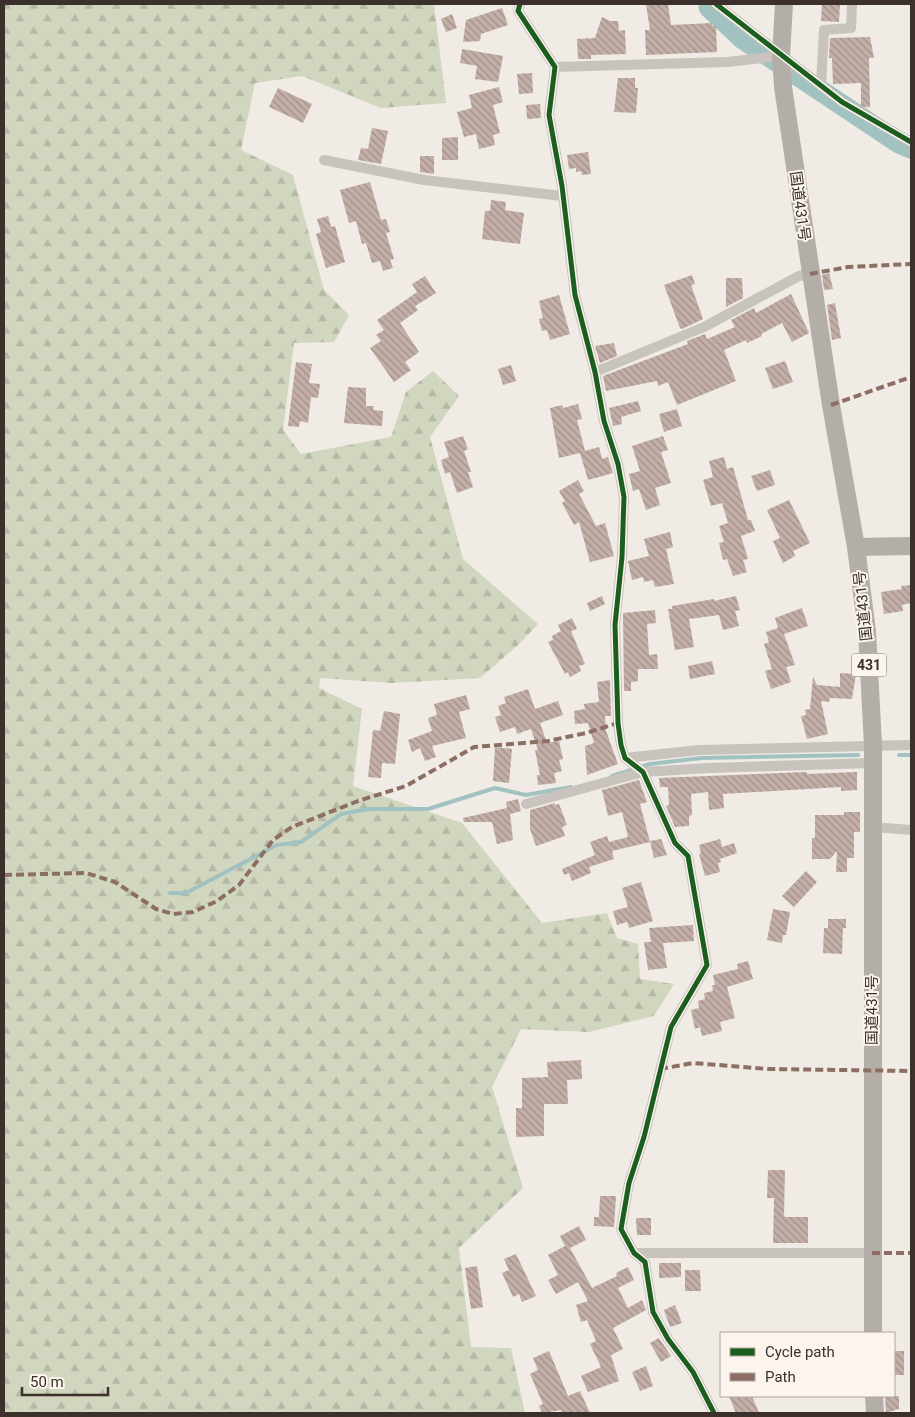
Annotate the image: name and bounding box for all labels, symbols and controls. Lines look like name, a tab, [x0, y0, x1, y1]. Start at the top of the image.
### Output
street label: 国道431号	[786, 170, 814, 242]
street label: 国道431号	[850, 570, 876, 642]
road number: 431	[852, 654, 886, 676]
street label: 国道431号	[863, 975, 881, 1045]
legend	[720, 1332, 895, 1397]
text: Cycle path	[765, 1343, 835, 1361]
scale bar	[22, 1364, 109, 1396]
text: Path	[765, 1368, 796, 1386]
text: 50 m	[30, 1373, 64, 1391]

